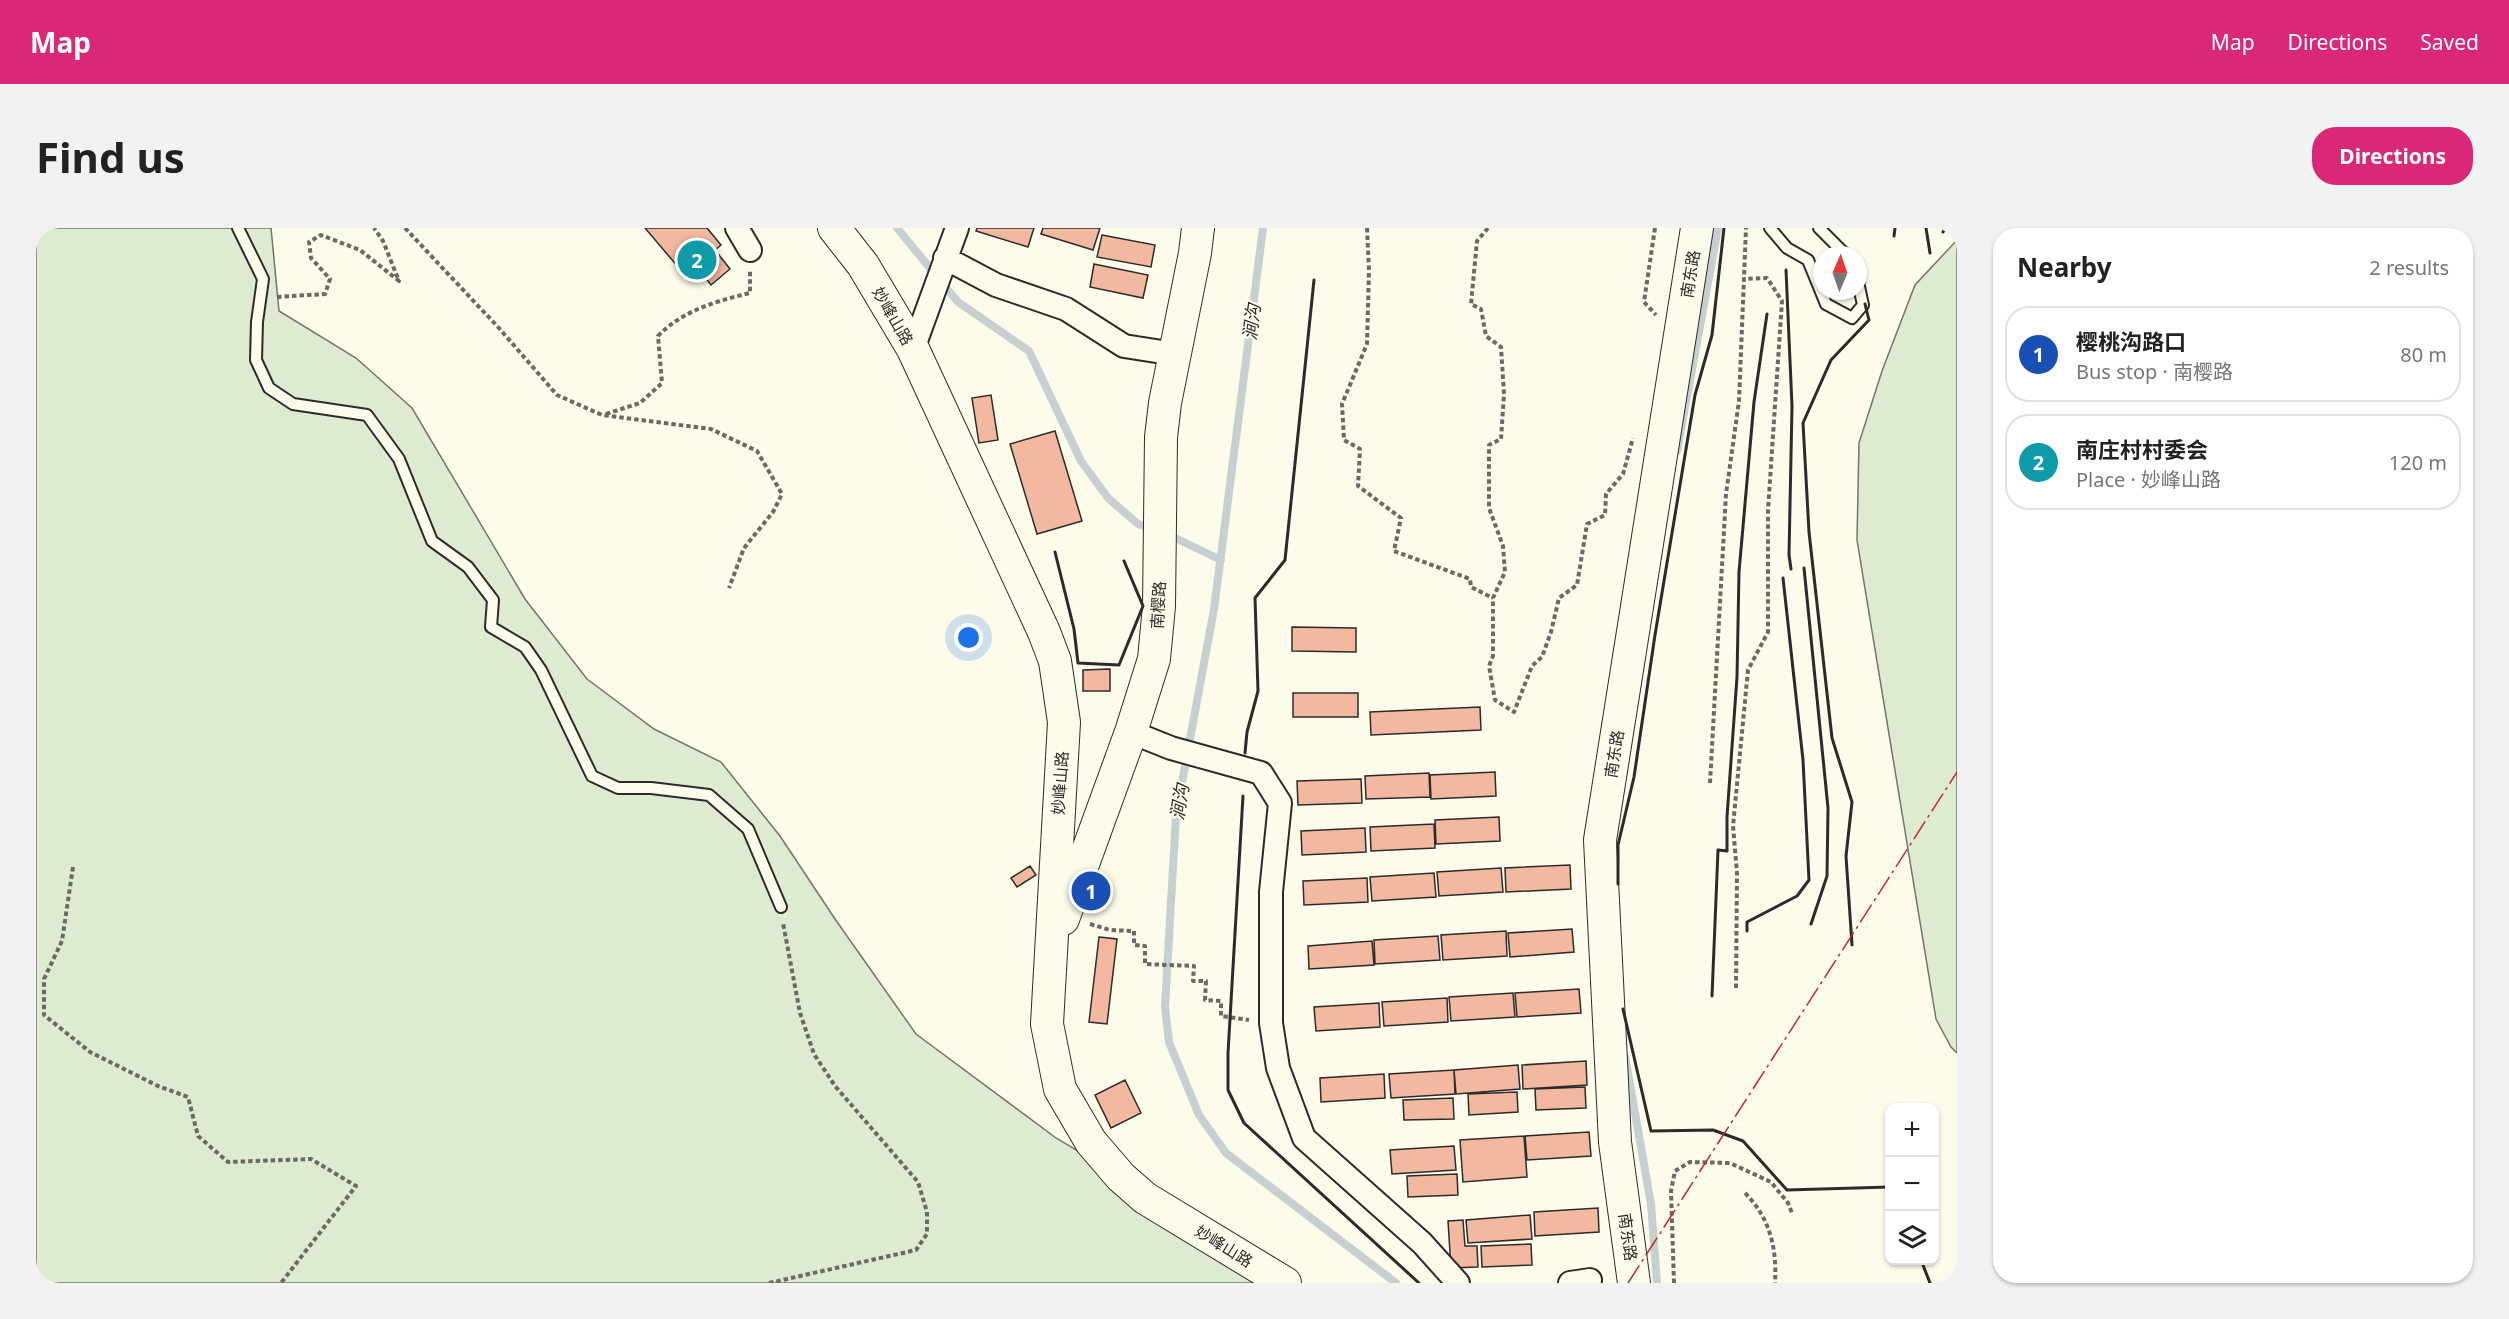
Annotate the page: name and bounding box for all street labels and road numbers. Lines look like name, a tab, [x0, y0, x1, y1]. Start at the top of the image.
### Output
street label: 南东路	[1675, 249, 1705, 299]
street label: 妙峰山路	[867, 283, 919, 349]
street label: 南樱路	[1146, 580, 1170, 630]
street label: 南东路	[1599, 729, 1629, 779]
street label: 妙峰山路	[1047, 750, 1073, 816]
street label: 南东路	[1614, 1212, 1642, 1262]
street label: 妙峰山路	[1191, 1220, 1257, 1272]

